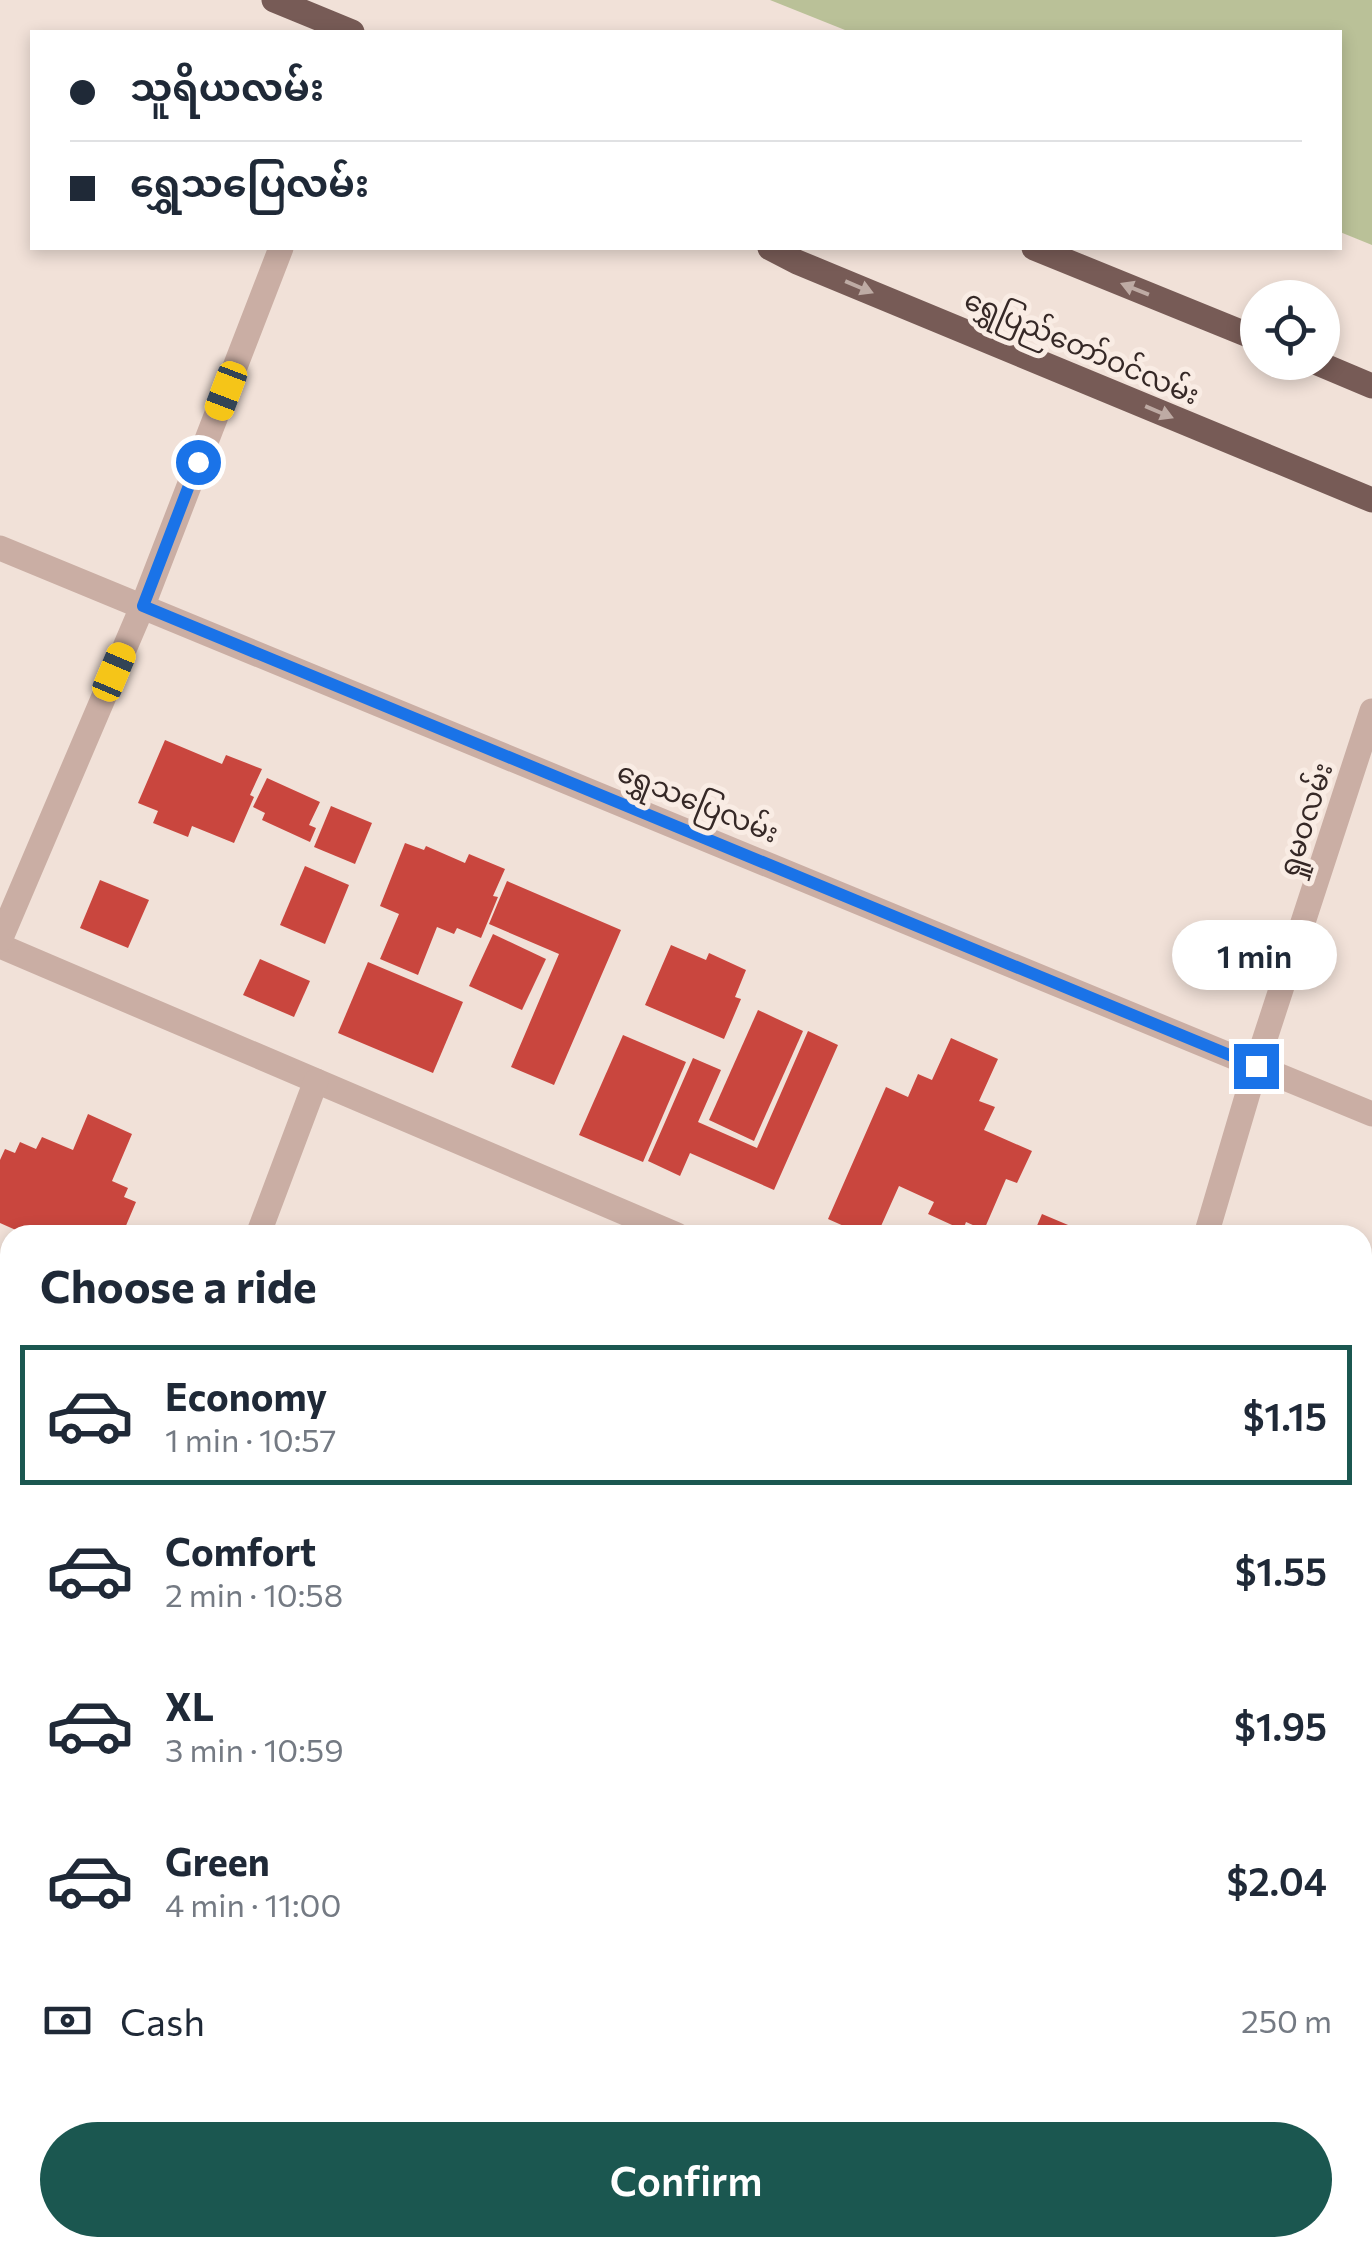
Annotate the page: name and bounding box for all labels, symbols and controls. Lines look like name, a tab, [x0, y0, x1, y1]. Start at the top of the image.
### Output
text: သူရိယလမ်း	[130, 62, 324, 109]
text: ရွှေသပြေလမ်း	[130, 158, 369, 205]
one-way arrow	[844, 280, 874, 296]
map controls	[1240, 280, 1340, 380]
button: locate	[1240, 280, 1340, 380]
street label: ရွှေပြည်တော်ဝင်လမ်း	[957, 281, 1205, 417]
one-way arrow	[1120, 281, 1150, 297]
car	[201, 358, 251, 424]
one-way arrow	[1144, 404, 1174, 420]
route start	[176, 440, 221, 485]
car	[88, 639, 140, 705]
street label: ရွှေသပြေလမ်း	[610, 753, 784, 855]
street label: ရှုမဝလမ်း	[1269, 758, 1345, 884]
callout: 1 min	[1174, 921, 1338, 991]
text: 1 min	[1217, 935, 1292, 975]
route end	[1234, 1044, 1279, 1089]
text: Choose a ride	[40, 1257, 317, 1312]
icon: car	[45, 1370, 135, 1460]
text: Economy	[165, 1372, 327, 1419]
text: $1.15	[1243, 1392, 1327, 1439]
text: 1 min · 10:57	[165, 1419, 337, 1459]
icon: car	[45, 1525, 135, 1615]
text: Comfort	[165, 1527, 316, 1574]
text: $1.55	[1235, 1547, 1327, 1594]
text: 2 min · 10:58	[165, 1574, 343, 1614]
icon: car	[45, 1680, 135, 1770]
text: XL	[165, 1682, 214, 1729]
text: $1.95	[1234, 1702, 1327, 1749]
text: 3 min · 10:59	[165, 1729, 344, 1769]
icon: car	[45, 1835, 135, 1925]
text: Green	[165, 1837, 270, 1884]
text: $2.04	[1227, 1857, 1327, 1904]
text: 4 min · 11:00	[165, 1884, 341, 1924]
icon: cash	[40, 1993, 95, 2048]
text: Cash	[120, 1997, 205, 2044]
text: 250 m	[1241, 2000, 1332, 2040]
button: Confirm	[40, 2122, 1332, 2237]

